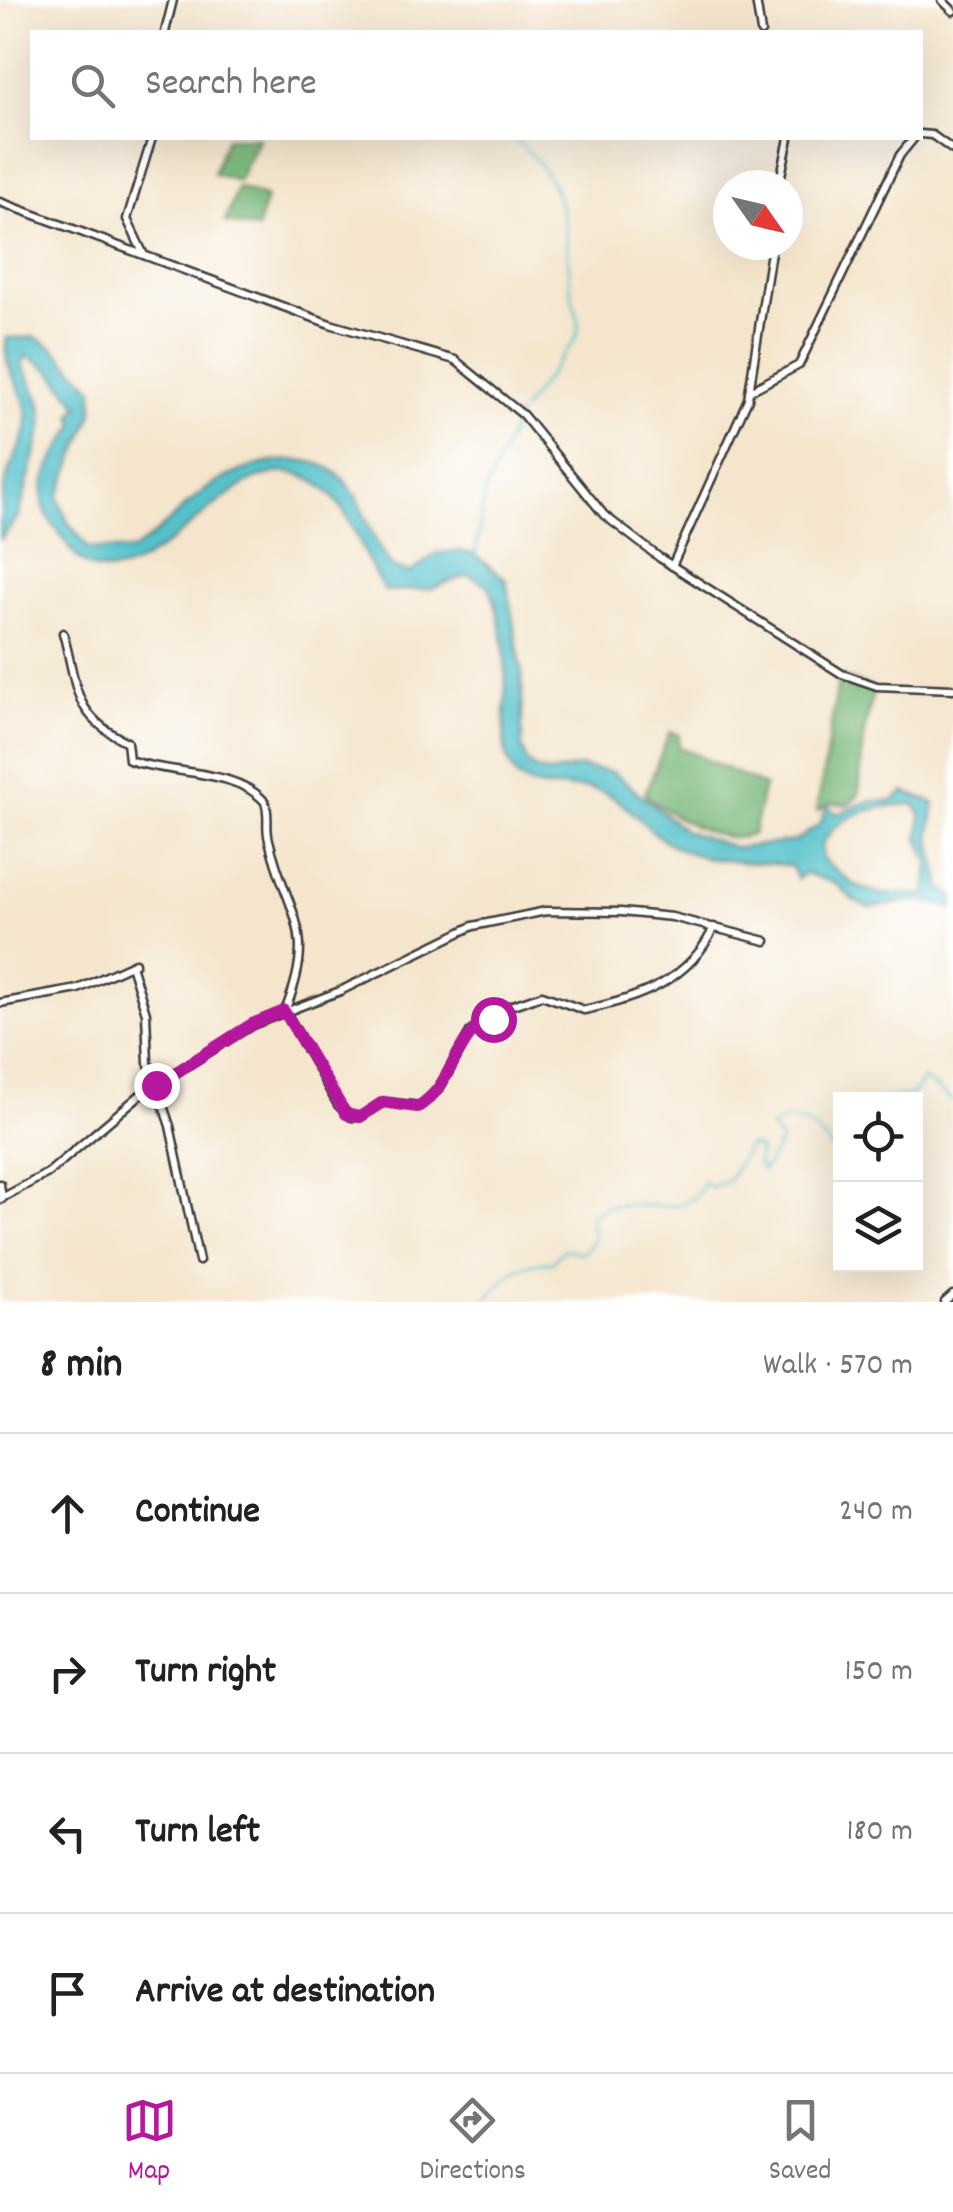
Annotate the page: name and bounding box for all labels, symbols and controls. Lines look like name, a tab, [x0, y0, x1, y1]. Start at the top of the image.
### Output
search box	[30, 30, 923, 140]
icon: search	[65, 58, 120, 113]
text: Search here	[145, 58, 317, 113]
north arrow	[713, 170, 803, 260]
route start	[471, 997, 517, 1043]
route end	[134, 1063, 180, 1109]
map controls	[833, 1092, 923, 1272]
button: locate	[833, 1092, 923, 1182]
button: layers	[833, 1182, 923, 1272]
text: 8 min	[40, 1337, 122, 1397]
text: Walk · 570 m	[763, 1344, 913, 1390]
icon: ahead	[40, 1486, 95, 1541]
text: Continue	[135, 1486, 260, 1541]
text: 240 m	[839, 1490, 913, 1536]
icon: right	[40, 1646, 95, 1701]
text: Turn right	[135, 1646, 276, 1701]
text: 150 m	[844, 1650, 913, 1696]
icon: left	[40, 1806, 95, 1861]
text: Turn left	[135, 1806, 260, 1861]
text: 180 m	[846, 1810, 913, 1856]
icon: arrive	[40, 1966, 95, 2021]
text: Arrive at destination	[135, 1966, 435, 2021]
tab: Map	[122, 2093, 177, 2193]
tab: Directions	[420, 2093, 526, 2193]
tab: Saved	[769, 2093, 831, 2193]

